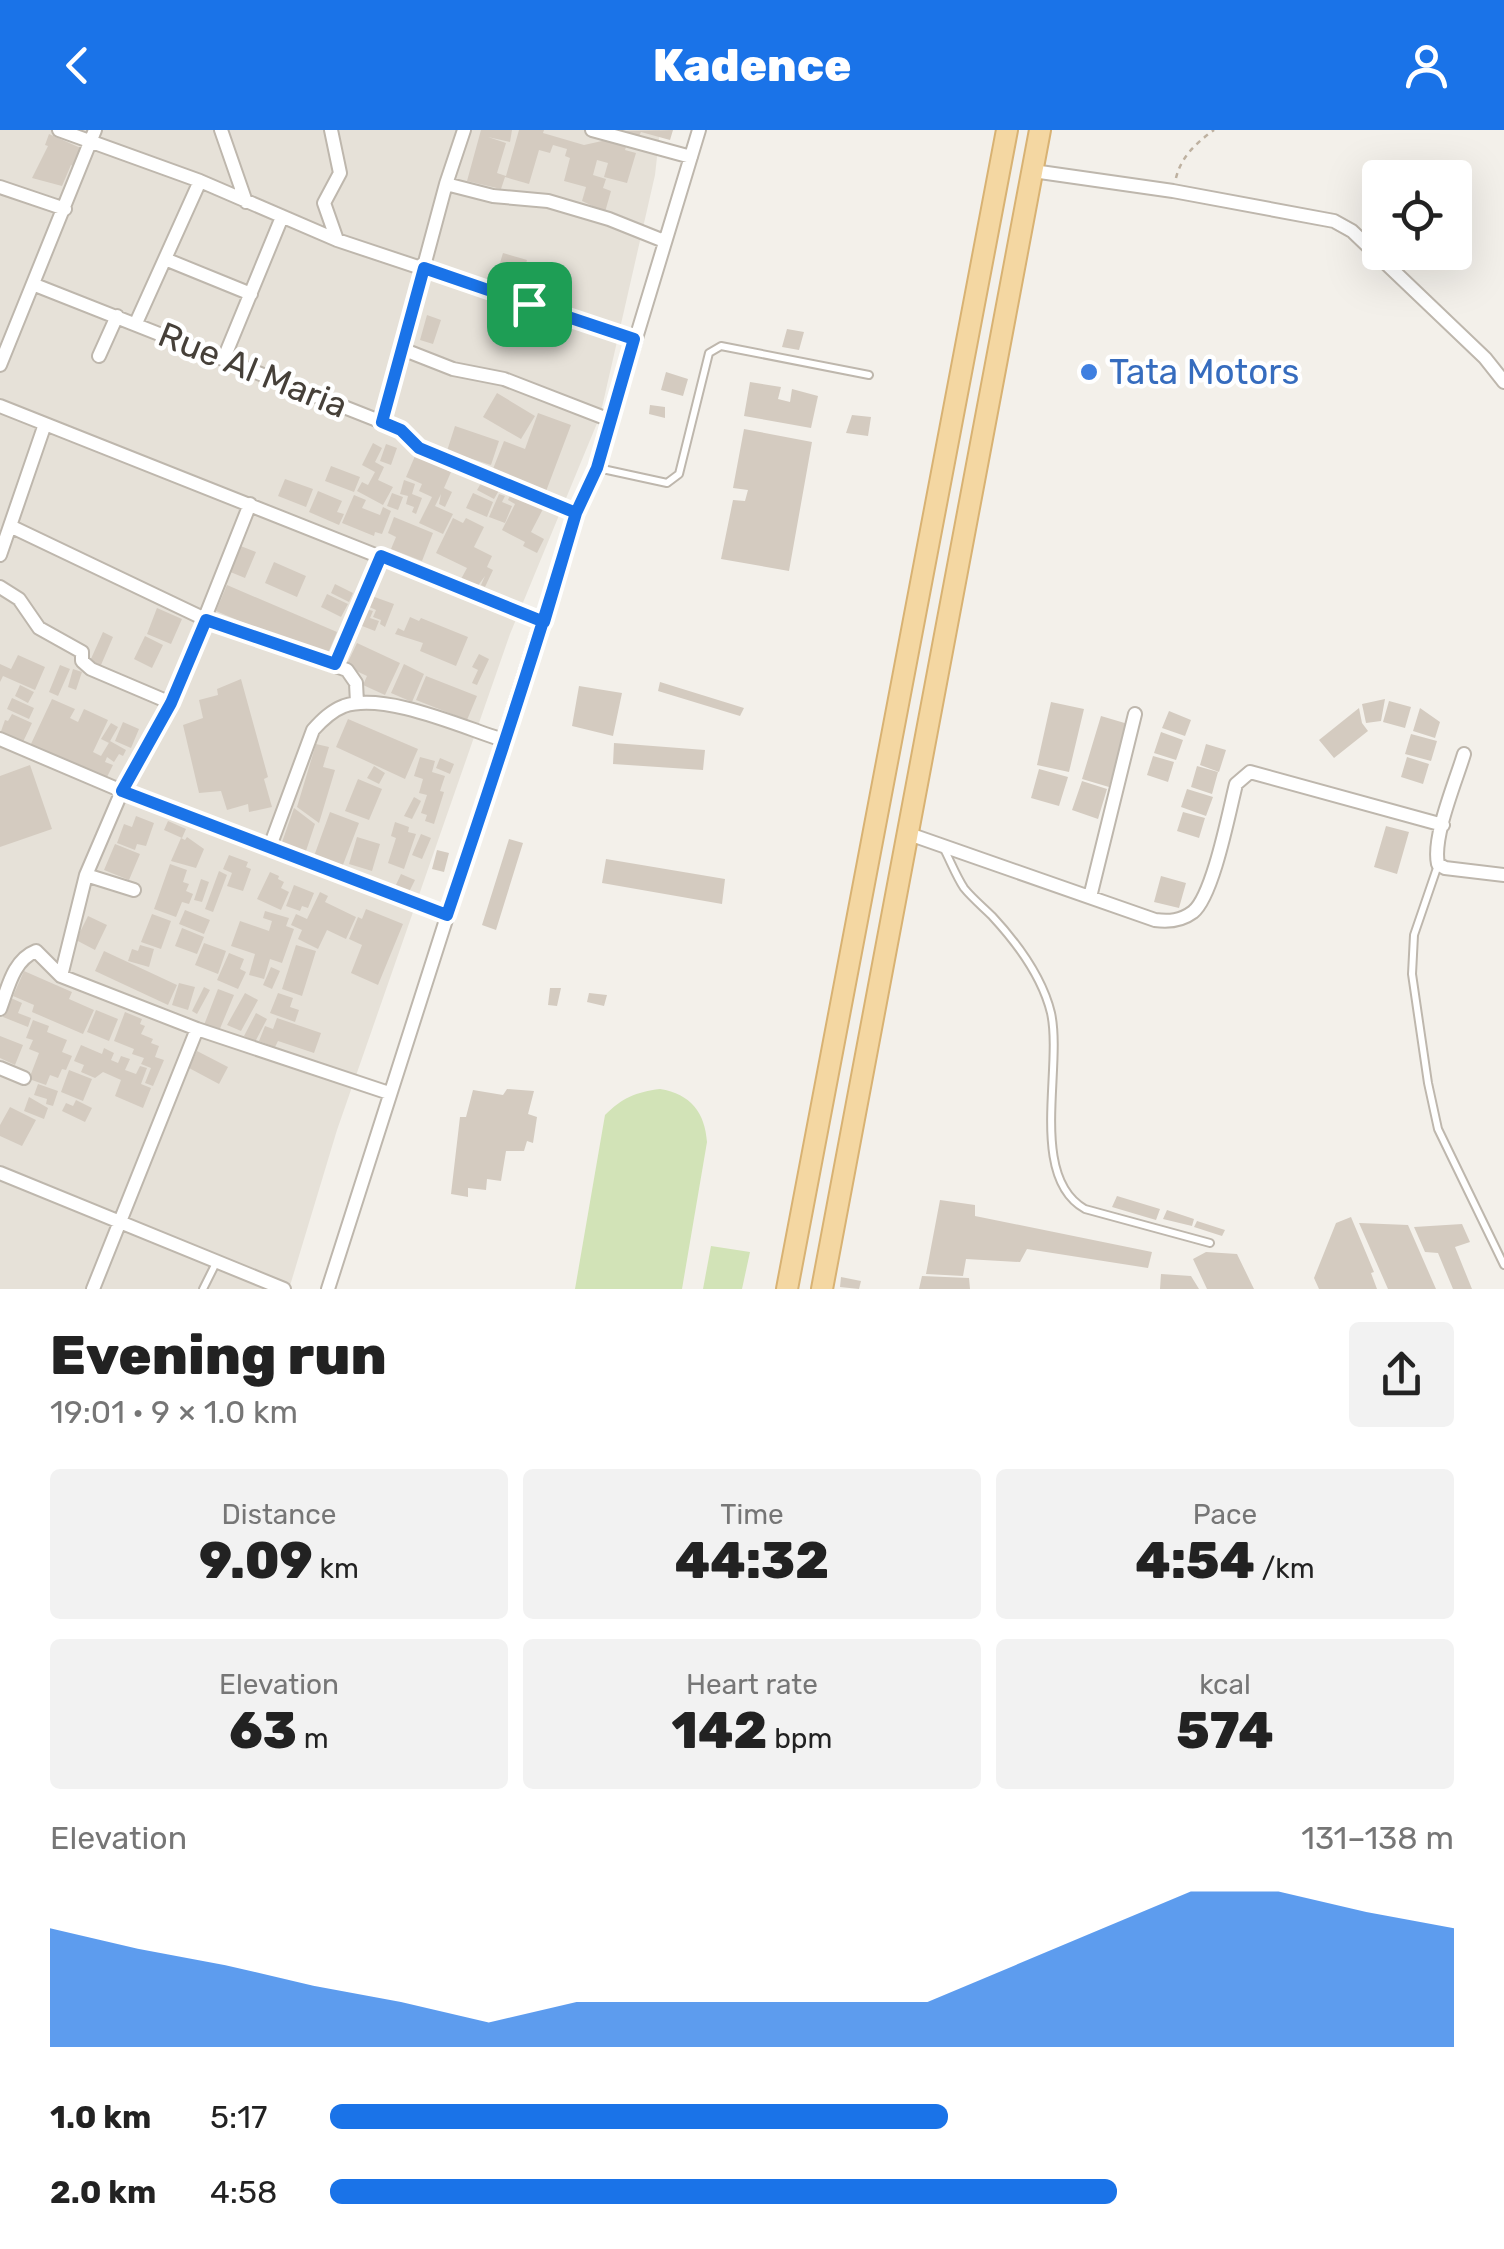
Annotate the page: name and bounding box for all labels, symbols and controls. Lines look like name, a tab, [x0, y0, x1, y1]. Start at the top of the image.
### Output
icon: back	[50, 38, 105, 93]
icon: person	[1399, 38, 1454, 93]
text: Kadence	[653, 39, 851, 92]
map controls	[1362, 160, 1472, 270]
button: locate	[1362, 160, 1472, 270]
pin	[487, 262, 572, 347]
icon: arrive	[502, 277, 557, 332]
street label: Rue Al Maria	[152, 313, 354, 427]
place label: Tata Motors	[1109, 351, 1299, 393]
marker: Tata Motors	[1078, 361, 1100, 383]
button: share	[1349, 1322, 1454, 1427]
text: Evening run	[50, 1323, 387, 1388]
text: 19:01 · 9 × 1.0 km	[50, 1393, 298, 1431]
text: Distance	[222, 1498, 336, 1531]
text: Time	[720, 1498, 784, 1531]
text: Pace	[1193, 1498, 1257, 1531]
text: 9.09	[199, 1531, 313, 1591]
text: 44:32	[675, 1531, 829, 1591]
text: 4:54	[1135, 1531, 1255, 1591]
text: km	[313, 1552, 359, 1585]
text: /km	[1255, 1552, 1315, 1585]
text: Elevation	[219, 1668, 339, 1701]
text: Heart rate	[686, 1668, 818, 1701]
text: kcal	[1199, 1668, 1251, 1701]
text: 63	[229, 1701, 297, 1761]
text: 142	[672, 1701, 767, 1761]
text: 574	[1176, 1701, 1274, 1761]
text: m	[297, 1722, 329, 1755]
text: bpm	[767, 1722, 832, 1755]
text: Elevation	[50, 1819, 187, 1857]
text: 131–138 m	[1301, 1819, 1454, 1857]
text: 1.0 km	[50, 2098, 151, 2136]
text: 5:17	[210, 2098, 267, 2136]
text: 2.0 km	[50, 2173, 156, 2211]
text: 4:58	[210, 2173, 277, 2211]

